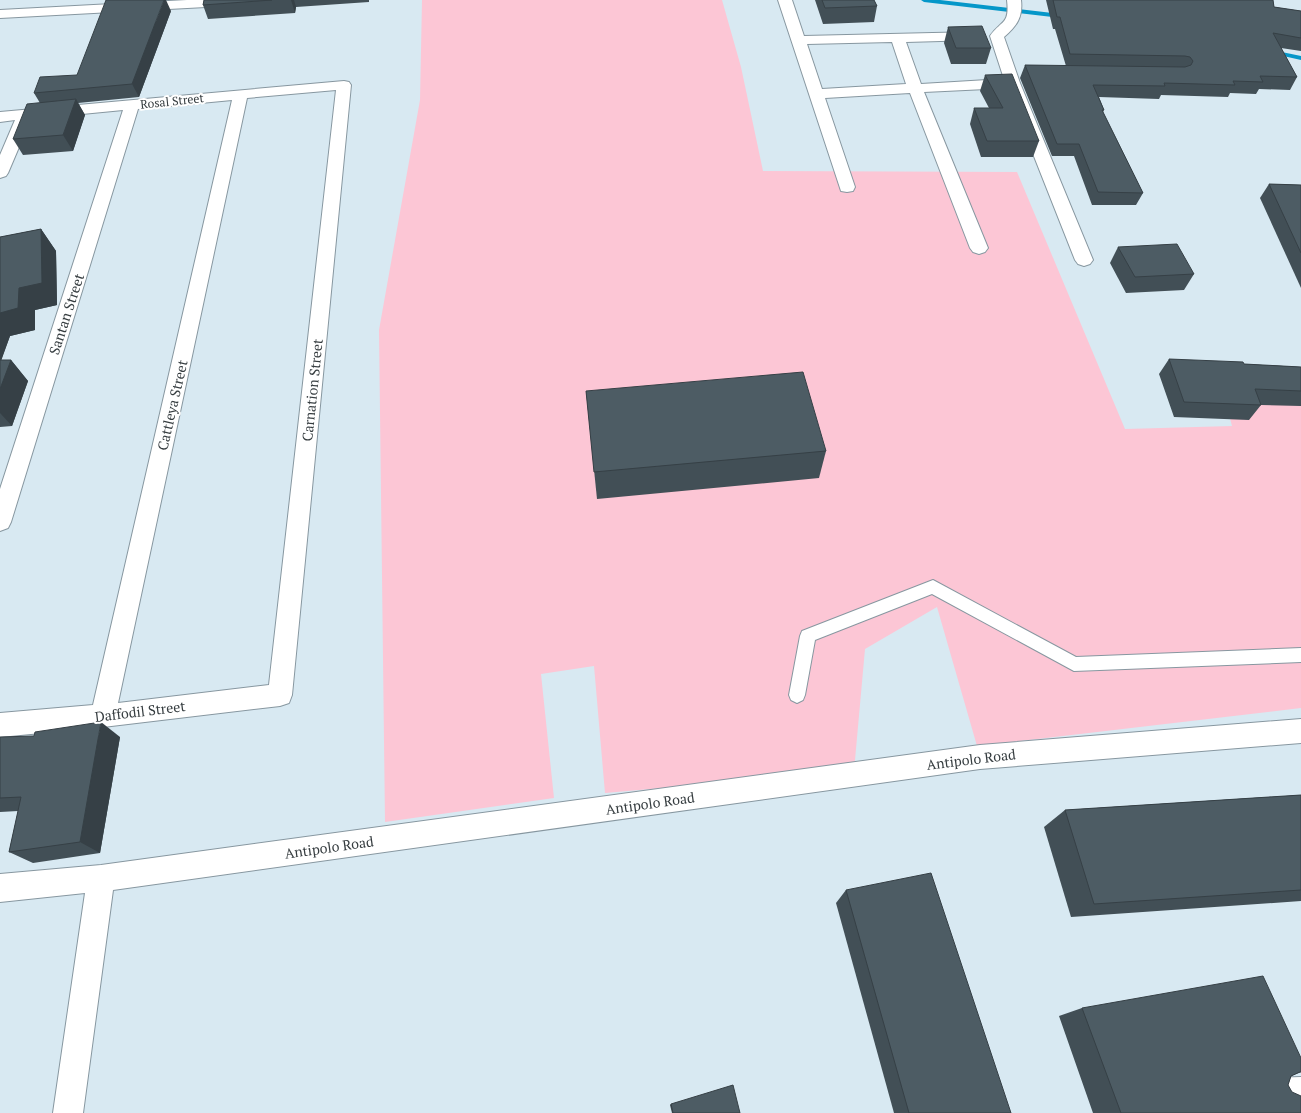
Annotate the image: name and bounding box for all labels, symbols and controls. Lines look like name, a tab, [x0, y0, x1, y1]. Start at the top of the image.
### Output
street label: Rosal Street	[139, 90, 205, 112]
street label: Santan Street	[44, 270, 88, 357]
street label: Carnation Street	[297, 337, 327, 442]
street label: Cattleya Street	[152, 357, 192, 452]
street label: Daffodil Street	[94, 696, 187, 726]
street label: Antipolo Road	[925, 744, 1017, 774]
street label: Antipolo Road	[604, 787, 696, 819]
street label: Antipolo Road	[283, 831, 375, 863]

